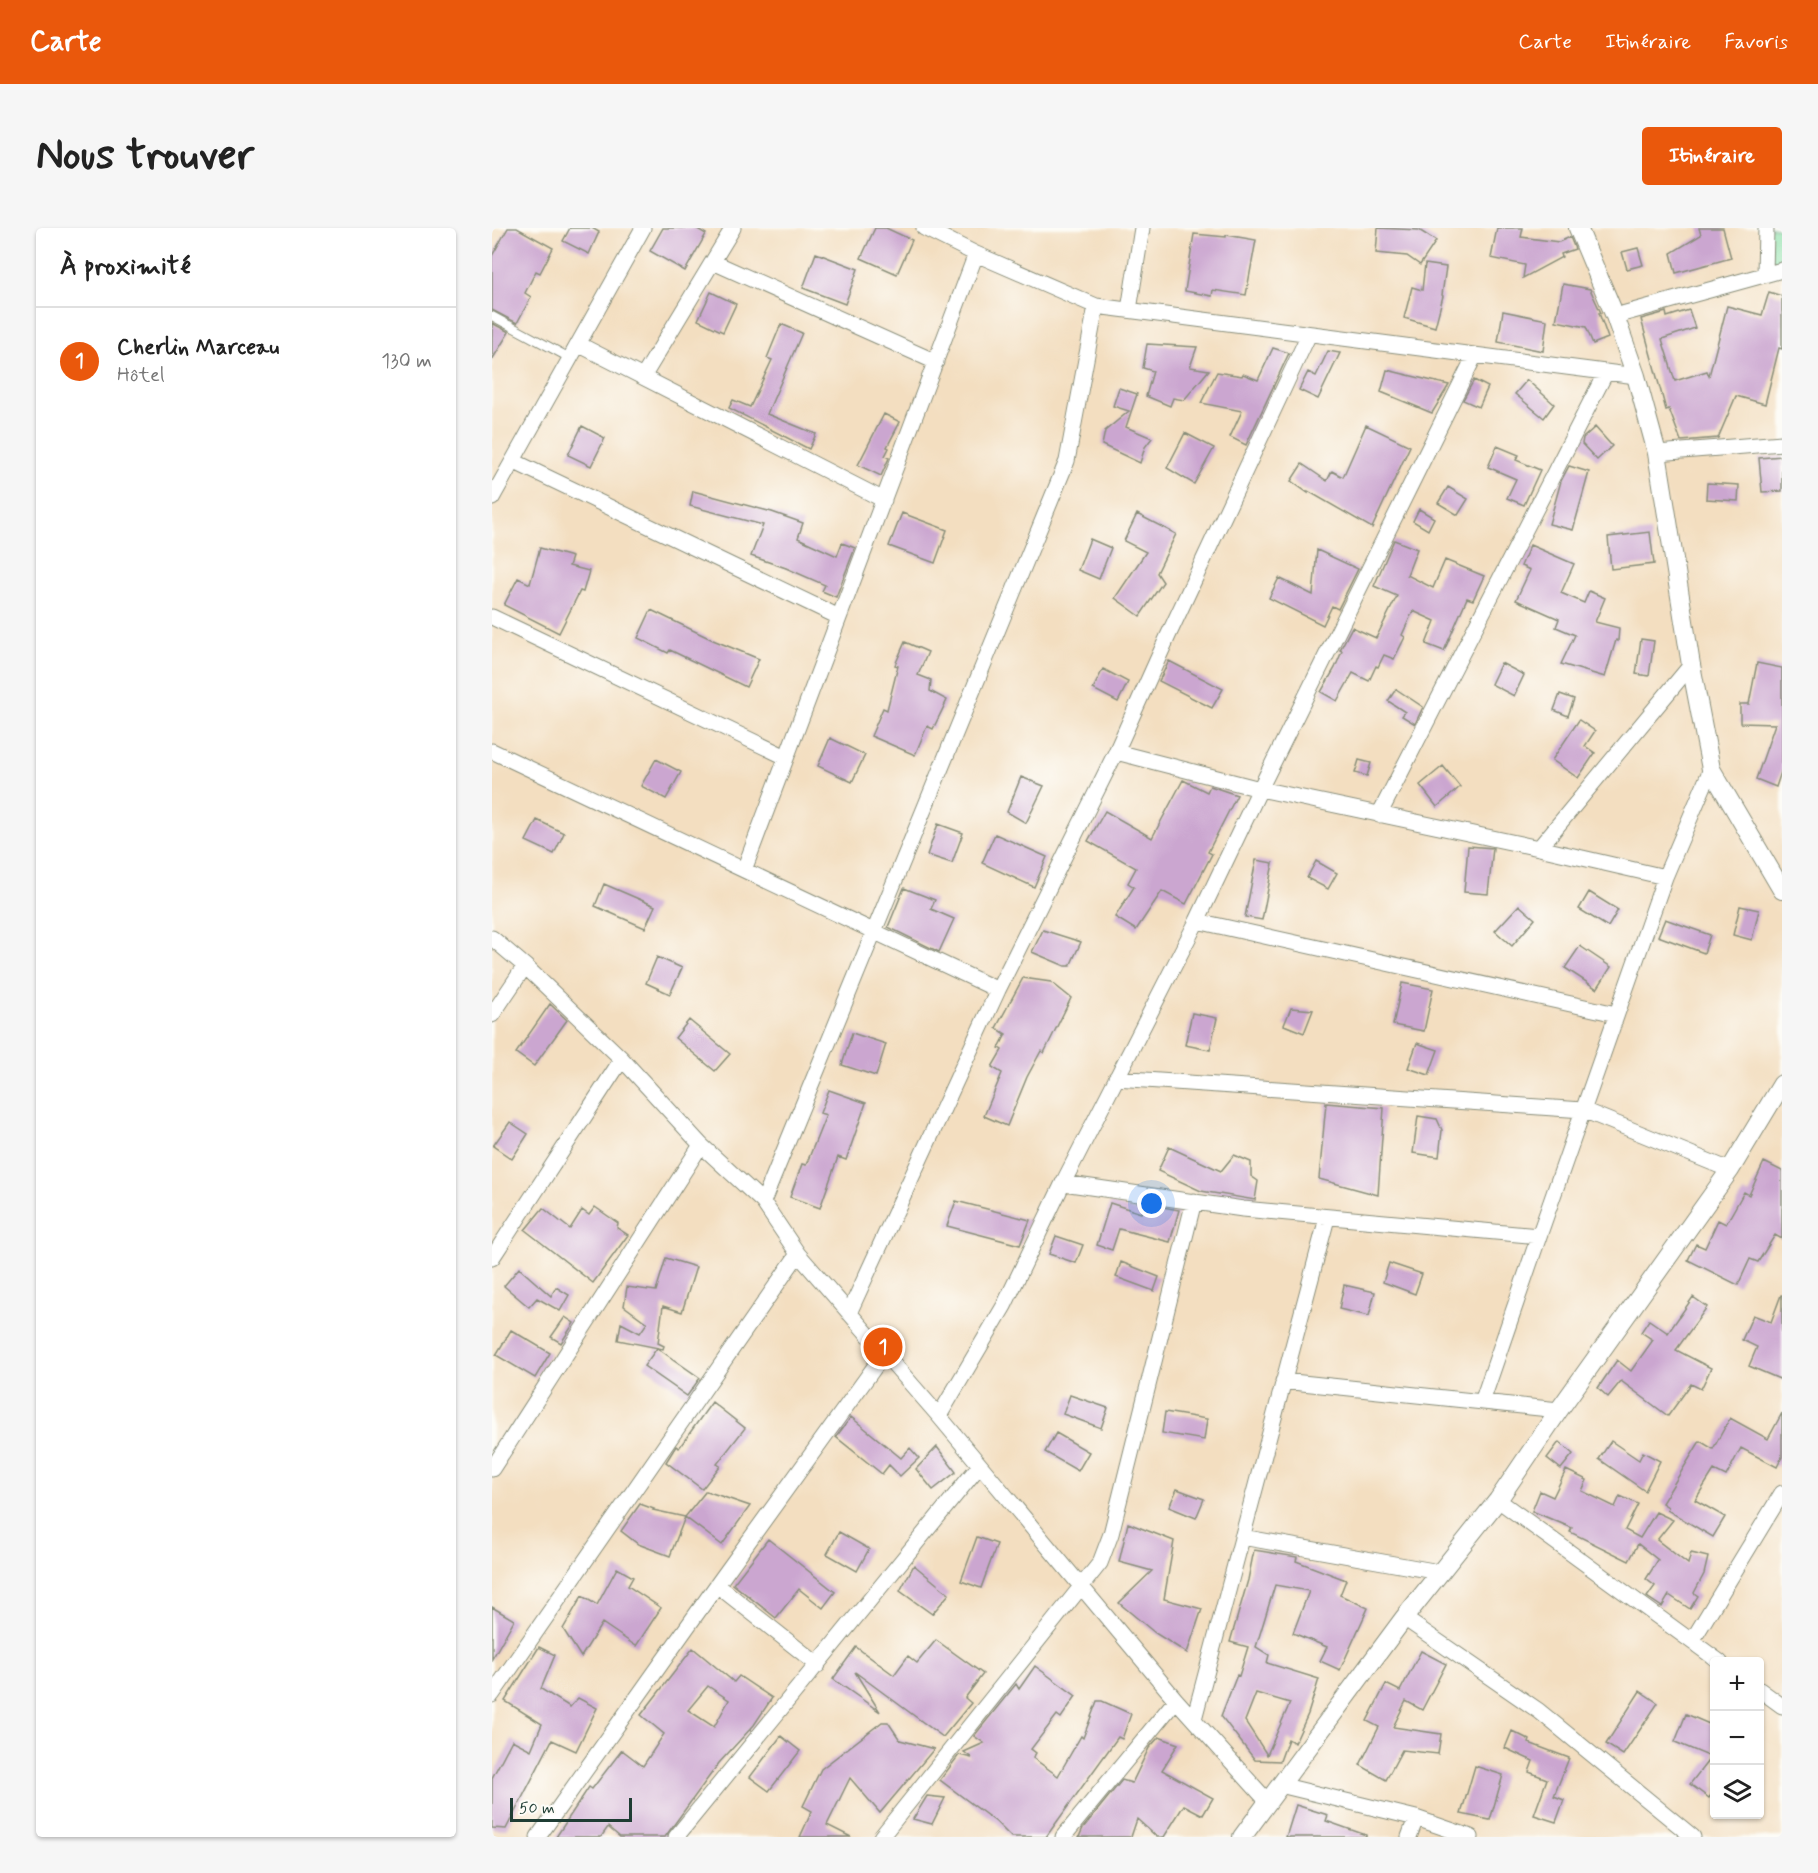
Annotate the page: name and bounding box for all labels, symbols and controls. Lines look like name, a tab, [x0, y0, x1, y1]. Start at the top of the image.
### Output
text: Carte	[30, 24, 102, 61]
text: Carte	[1518, 28, 1572, 56]
text: Itinéraire	[1605, 28, 1691, 56]
text: Favoris	[1724, 28, 1788, 56]
button: Itinéraire	[1642, 127, 1782, 185]
text: Nous trouver	[36, 129, 254, 184]
text: À proximité	[60, 250, 191, 284]
text: Cherlin Marceau	[117, 334, 279, 362]
text: 1	[75, 348, 84, 375]
text: 130 m	[381, 348, 432, 375]
text: Hôtel	[117, 362, 165, 389]
your location	[1137, 1189, 1166, 1218]
pin: 1	[864, 1324, 902, 1370]
map controls	[1710, 1657, 1764, 1819]
button: +	[1710, 1657, 1764, 1711]
button: −	[1710, 1711, 1764, 1765]
button: layers	[1710, 1765, 1764, 1819]
scale bar	[510, 1795, 632, 1822]
text: 50 m	[519, 1798, 555, 1819]

